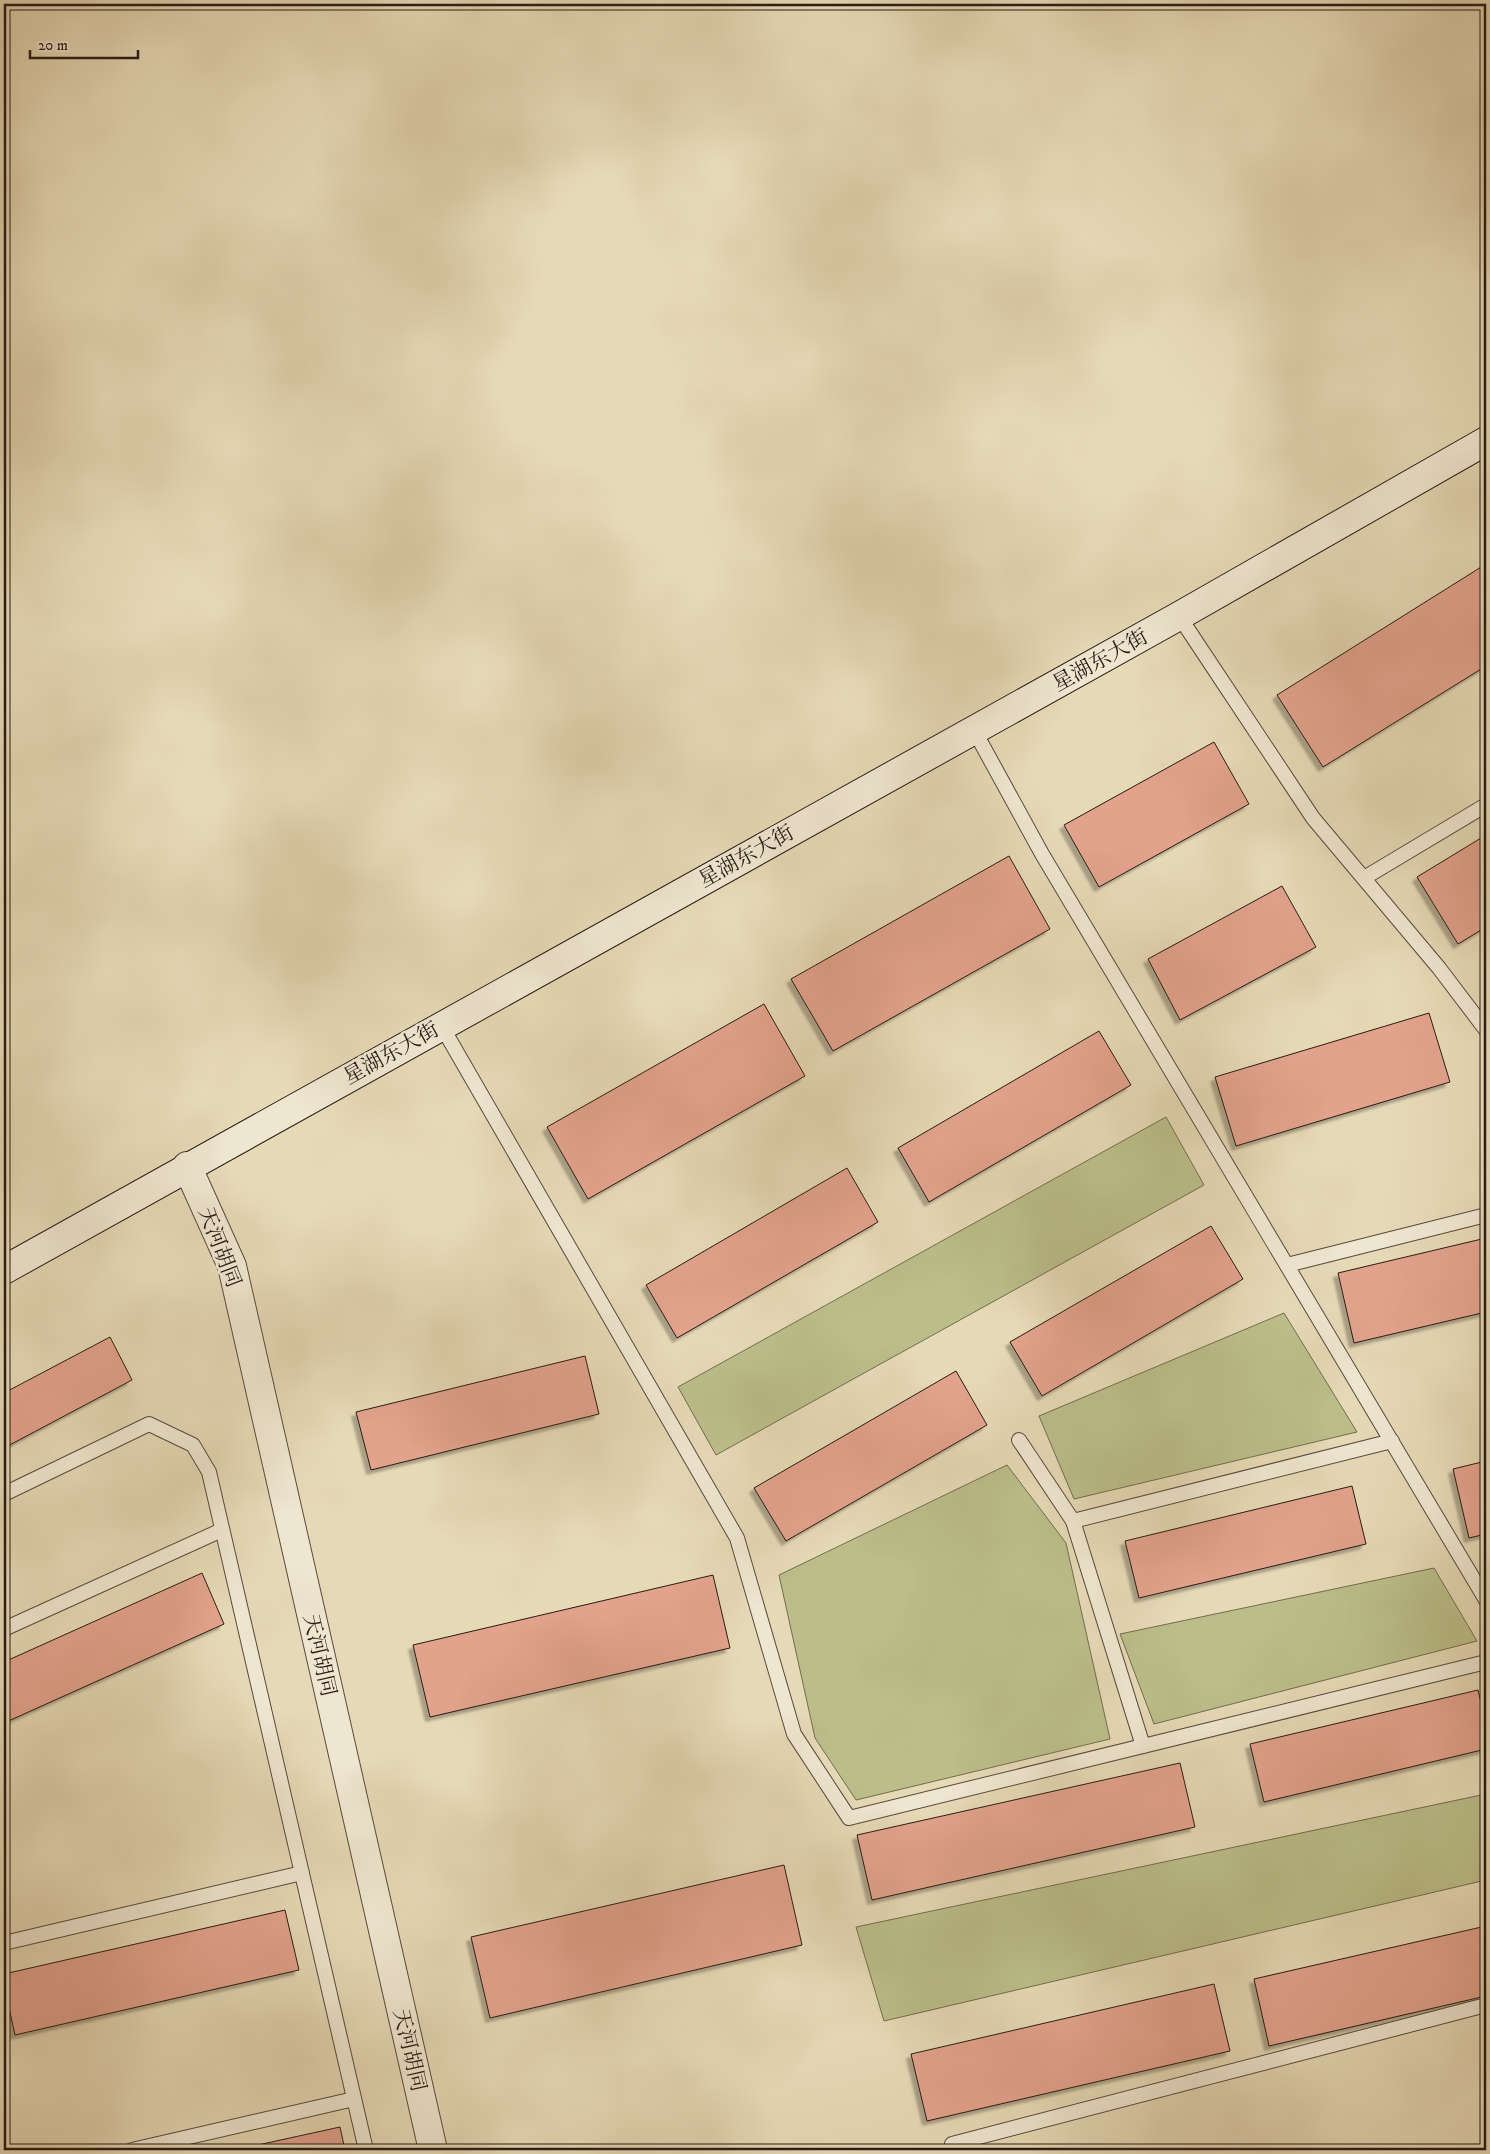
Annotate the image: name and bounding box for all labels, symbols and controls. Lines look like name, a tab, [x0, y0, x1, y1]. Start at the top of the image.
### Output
scale bar	[30, 28, 138, 60]
text: 20 m	[38, 36, 68, 55]
street label: 星湖东大街	[1048, 624, 1153, 698]
street label: 星湖东大街	[694, 820, 799, 894]
street label: 星湖东大街	[339, 1017, 444, 1091]
street label: 天河胡同	[192, 1203, 246, 1291]
street label: 天河胡同	[297, 1611, 341, 1699]
street label: 天河胡同	[387, 2006, 431, 2094]

